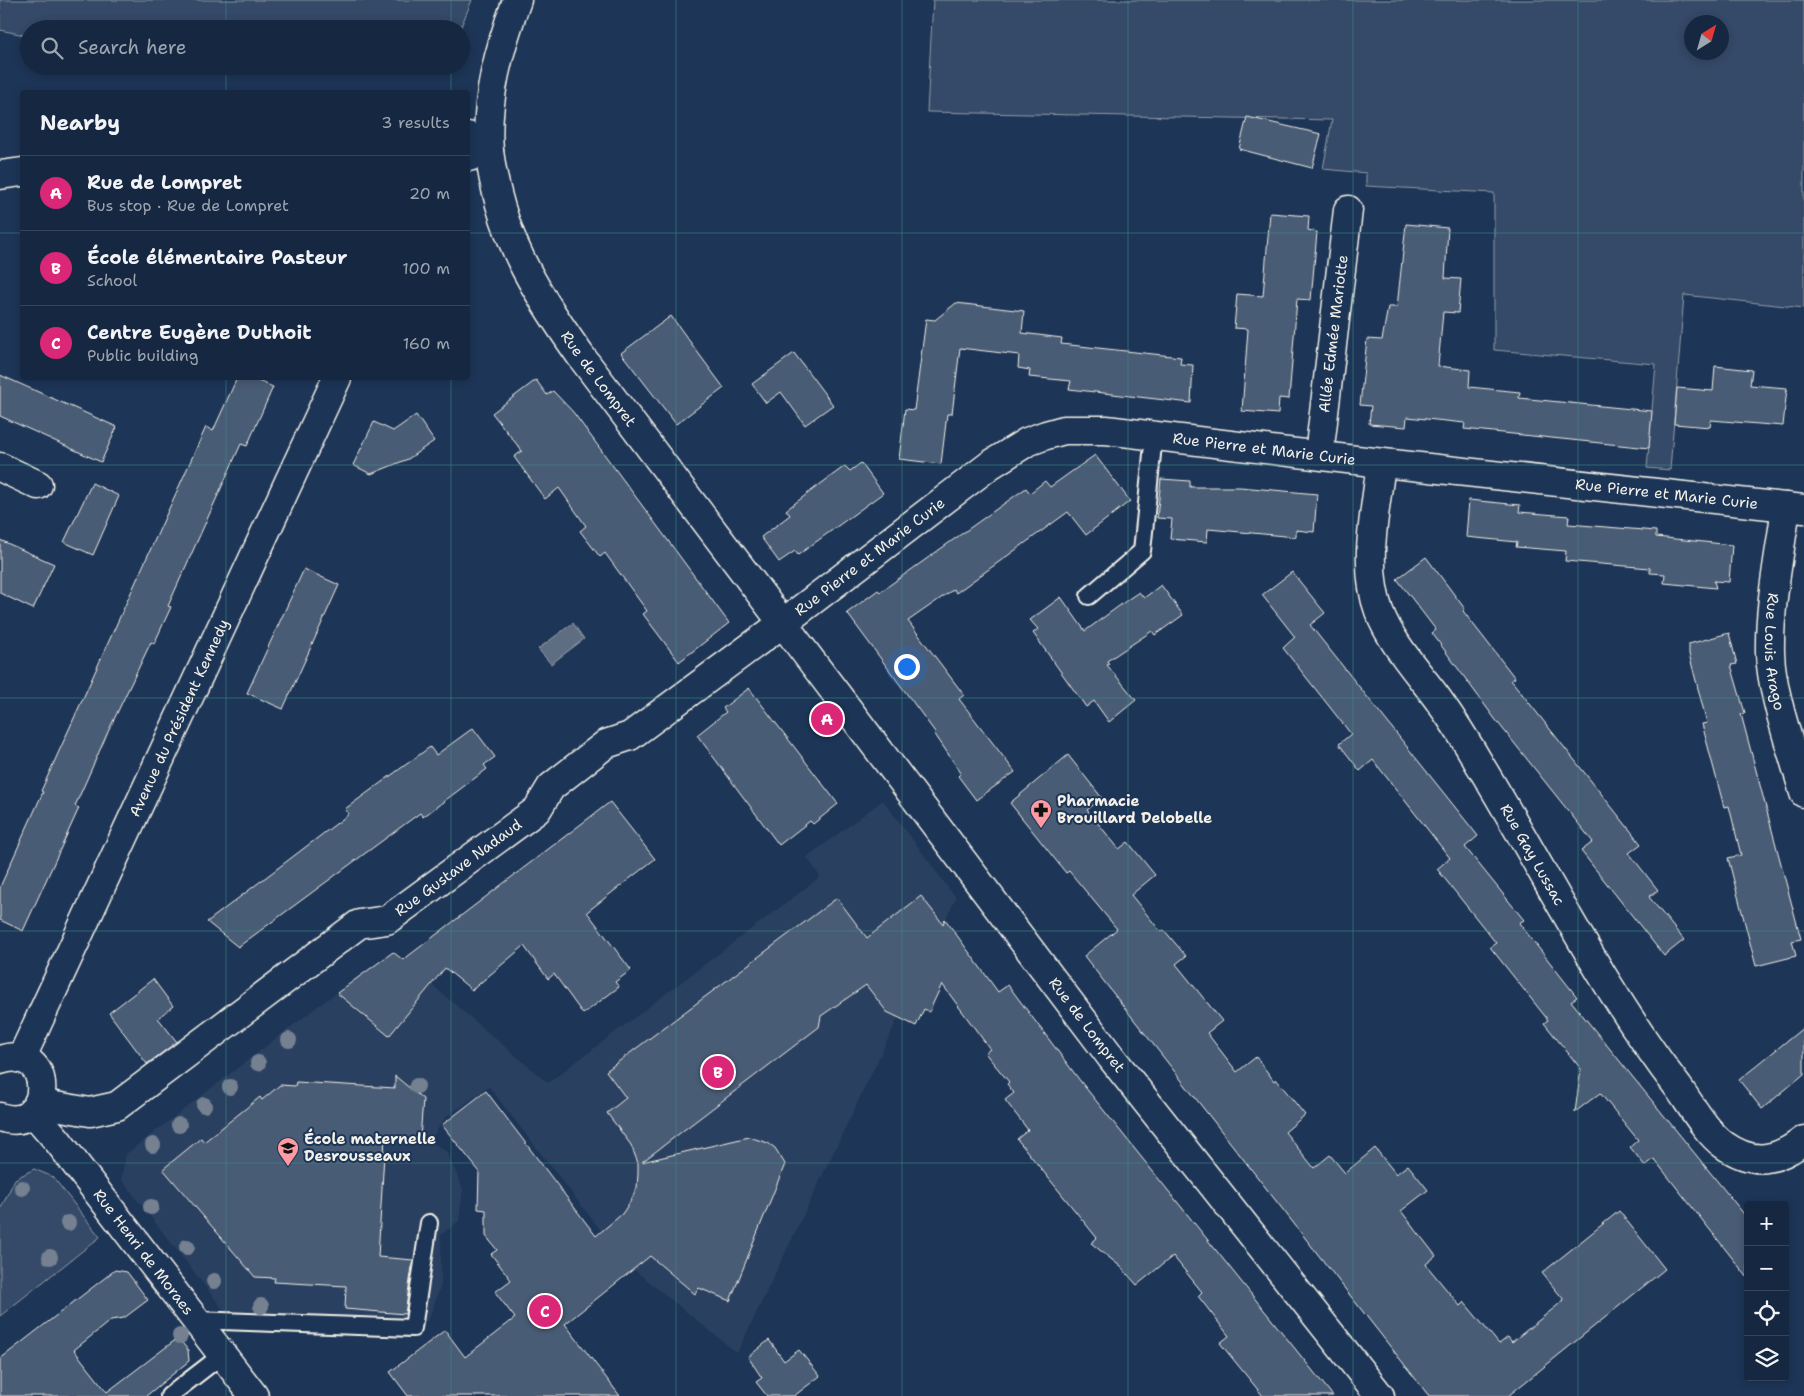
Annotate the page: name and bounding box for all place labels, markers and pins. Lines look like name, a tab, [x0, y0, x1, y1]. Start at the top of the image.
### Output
pin: A	[811, 700, 843, 738]
place label: Pharmacie Brouillard Delobelle	[1057, 791, 1212, 828]
pharmacy icon: Pharmacie Brouillard Delobelle	[1029, 798, 1053, 829]
pin: B	[702, 1053, 734, 1091]
place label: École maternelle Desrousseaux	[304, 1128, 436, 1166]
school or university icon: École maternelle Desrousseaux	[276, 1136, 300, 1167]
pin: C	[529, 1292, 561, 1330]

